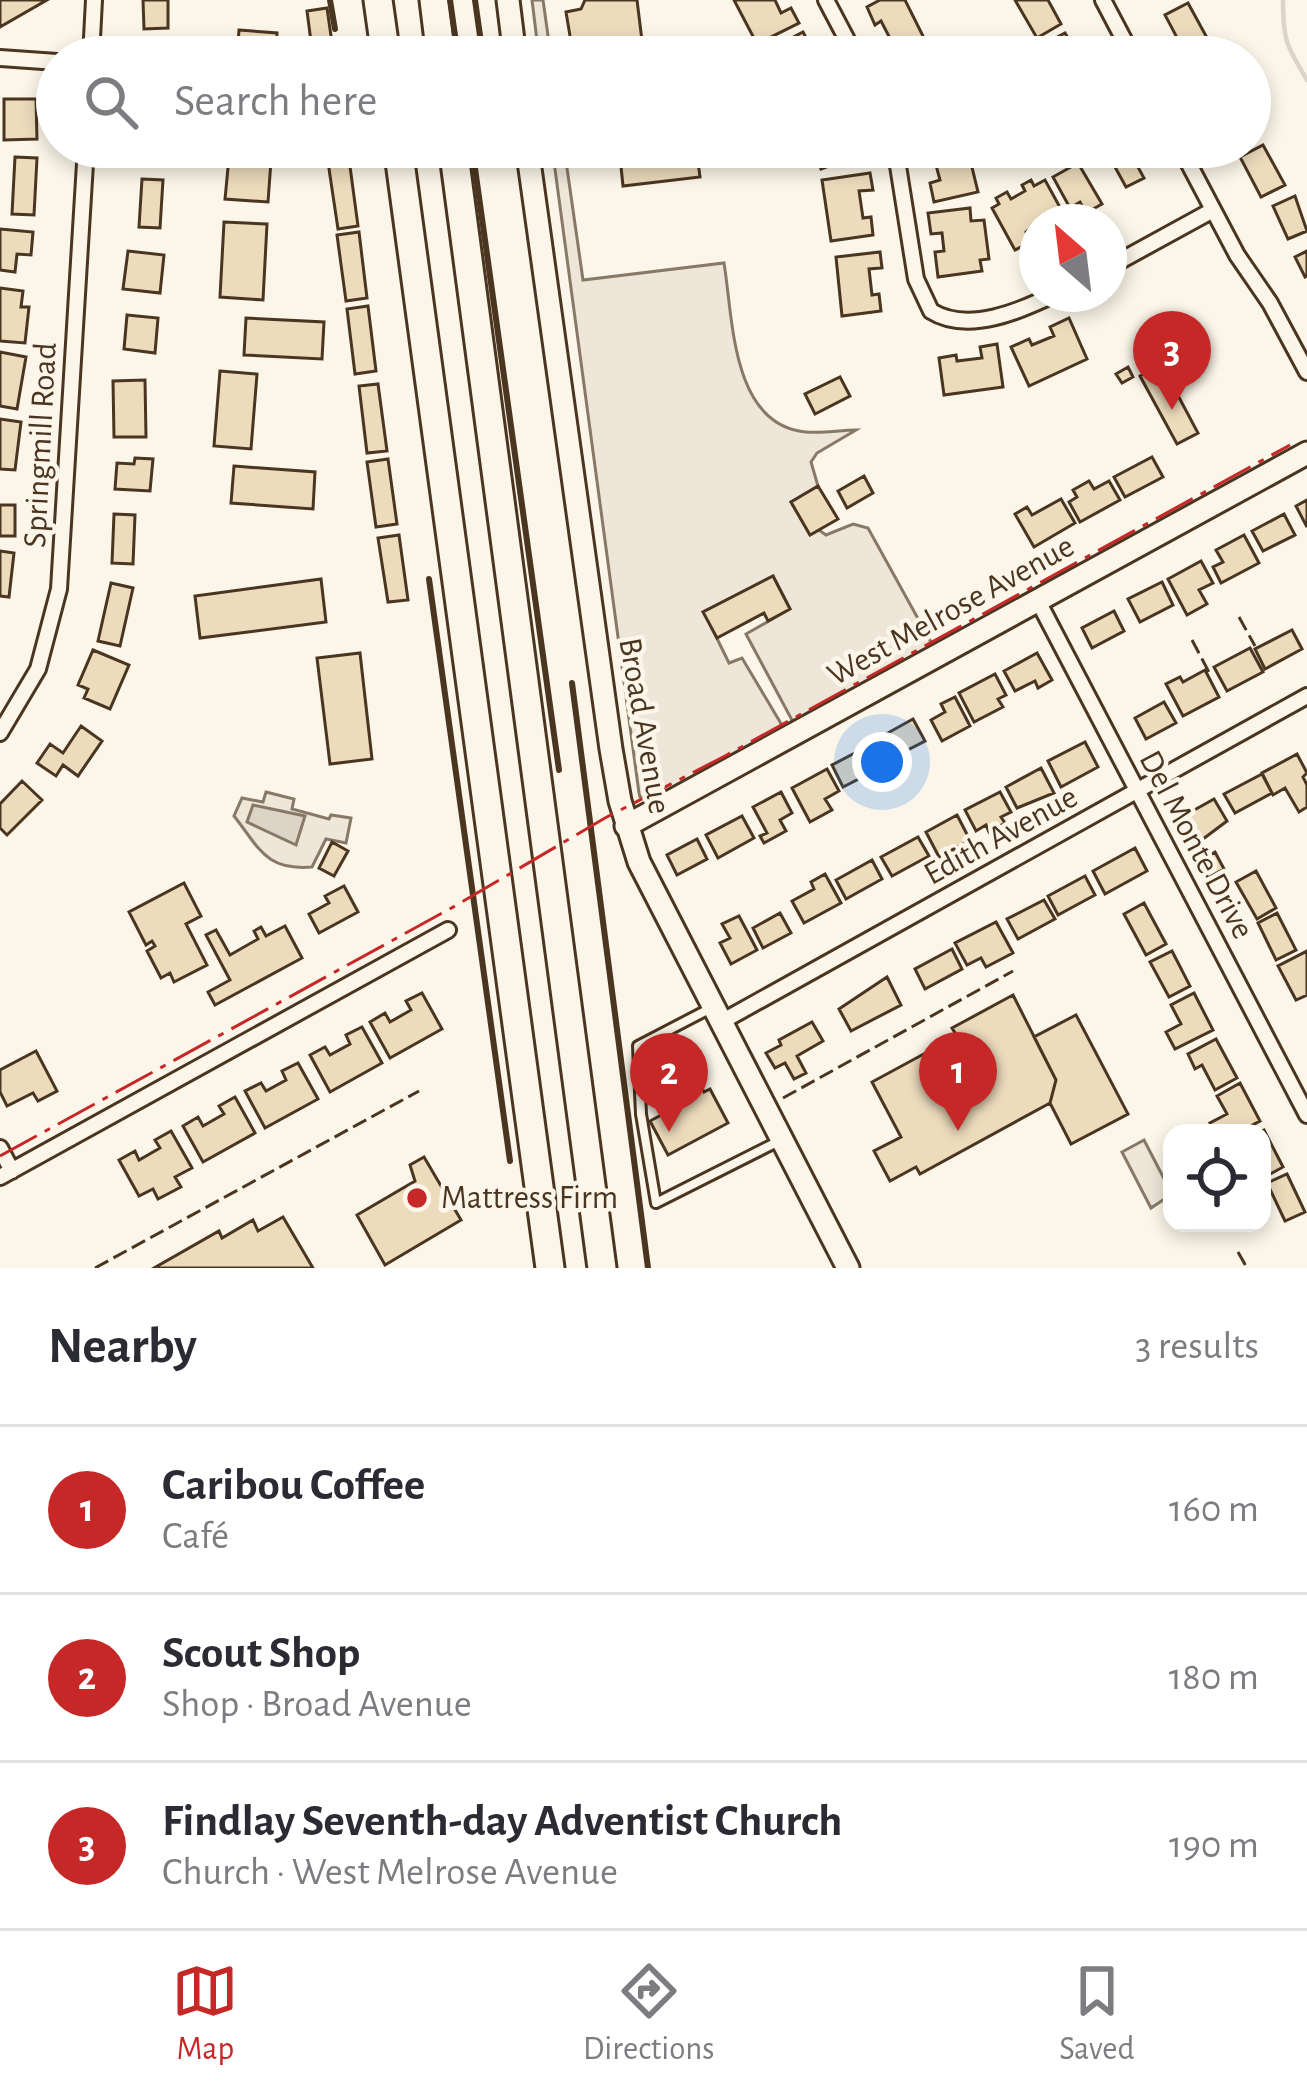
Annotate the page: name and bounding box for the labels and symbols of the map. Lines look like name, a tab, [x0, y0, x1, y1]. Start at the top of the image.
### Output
north arrow	[1019, 204, 1127, 312]
pin: 3	[1133, 311, 1211, 410]
street label: Springmill Road	[19, 341, 63, 549]
street label: West Melrose Avenue	[822, 530, 1080, 692]
street label: Broad Avenue	[612, 635, 676, 817]
your location	[852, 732, 912, 792]
street label: Del Monte Drive	[1133, 746, 1259, 944]
street label: Edith Avenue	[919, 780, 1083, 892]
pin: 1	[919, 1032, 997, 1131]
pin: 2	[630, 1033, 708, 1132]
place label: Mattress Firm	[441, 1182, 618, 1215]
marker: Mattress Firm	[404, 1185, 430, 1211]

